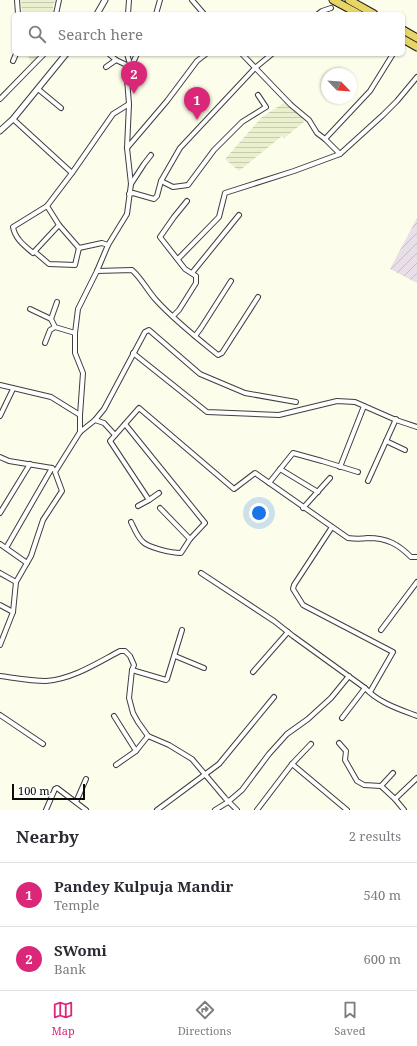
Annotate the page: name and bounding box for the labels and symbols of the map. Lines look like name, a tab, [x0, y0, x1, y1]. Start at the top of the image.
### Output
pin: 2	[121, 61, 147, 94]
north arrow	[321, 68, 357, 104]
pin: 1	[184, 87, 210, 120]
your location	[249, 503, 269, 523]
scale bar	[12, 782, 85, 801]

